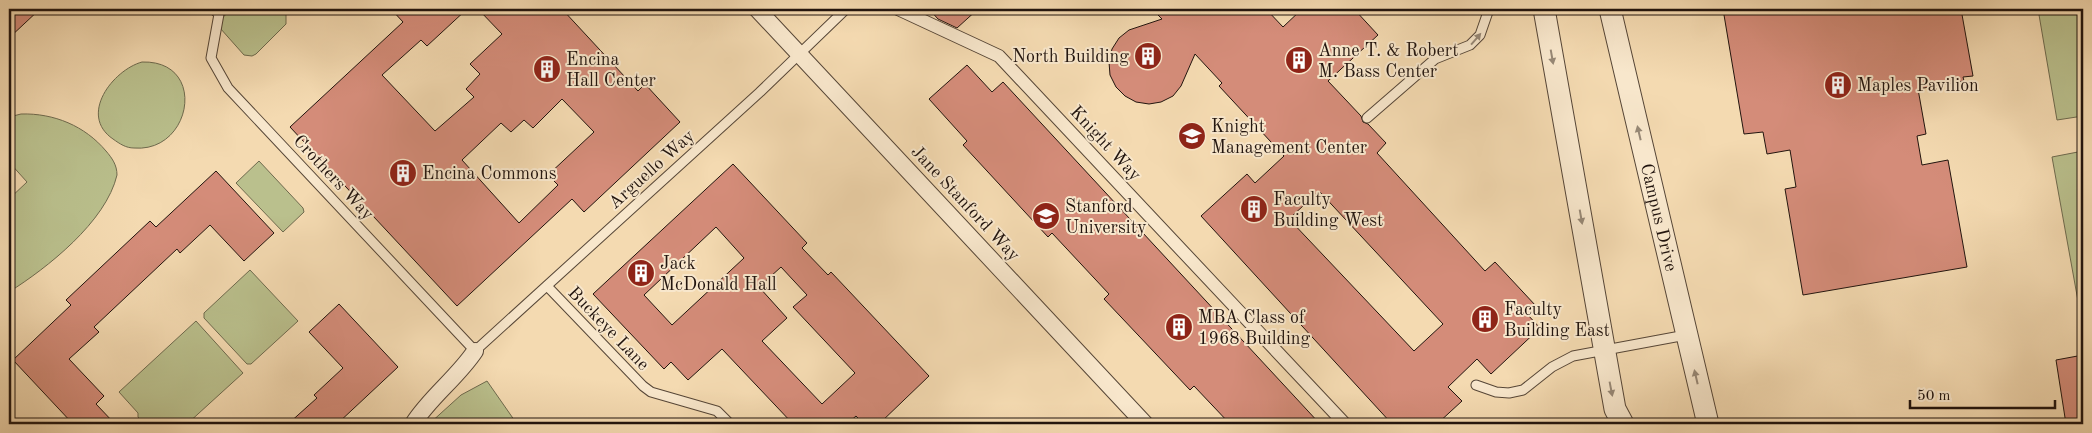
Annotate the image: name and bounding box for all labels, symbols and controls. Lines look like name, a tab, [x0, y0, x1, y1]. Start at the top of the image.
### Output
one-way arrow	[1470, 32, 1481, 45]
building icon: North Building	[1133, 41, 1163, 71]
place label: Anne T. & Robert M. Bass Center	[1318, 42, 1458, 81]
building icon: Anne T. & Robert M. Bass Center	[1284, 45, 1314, 75]
place label: North Building	[1012, 48, 1129, 66]
one-way arrow	[1549, 49, 1557, 65]
place label: Encina Hall Center	[566, 51, 656, 90]
building icon: Encina Hall Center	[532, 54, 562, 84]
building icon: Maples Pavilion	[1823, 70, 1853, 100]
place label: Maples Pavilion	[1857, 77, 1979, 95]
street label: Knight Way	[1066, 103, 1145, 185]
place label: Knight Management Center	[1211, 118, 1368, 157]
school or university icon: Knight Management Center	[1177, 121, 1207, 151]
street label: Arguello Way	[605, 126, 698, 213]
one-way arrow	[1635, 126, 1643, 141]
street label: Crothers Way	[290, 132, 377, 224]
street label: Jane Stanford Way	[907, 143, 1023, 265]
building icon: Encina Commons	[388, 158, 418, 188]
street label: Campus Drive	[1637, 162, 1680, 273]
place label: Encina Commons	[422, 165, 557, 183]
place label: Faculty Building West	[1273, 191, 1383, 230]
building icon: Faculty Building West	[1239, 194, 1269, 224]
place label: Stanford University	[1065, 198, 1147, 237]
school or university icon: Stanford University	[1031, 201, 1061, 231]
one-way arrow	[1577, 209, 1585, 225]
place label: Jack McDonald Hall	[660, 255, 777, 294]
building icon: Jack McDonald Hall	[626, 258, 656, 288]
street label: Buckeye Lane	[564, 283, 652, 374]
place label: Faculty Building East	[1504, 301, 1610, 340]
building icon: Faculty Building East	[1470, 304, 1500, 334]
place label: MBA Class of 1968 Building	[1198, 309, 1311, 348]
building icon: MBA Class of 1968 Building	[1164, 312, 1194, 342]
one-way arrow	[1692, 369, 1700, 384]
scale bar	[1910, 378, 2054, 410]
one-way arrow	[1608, 381, 1616, 397]
text: 50 m	[1917, 389, 1951, 404]

